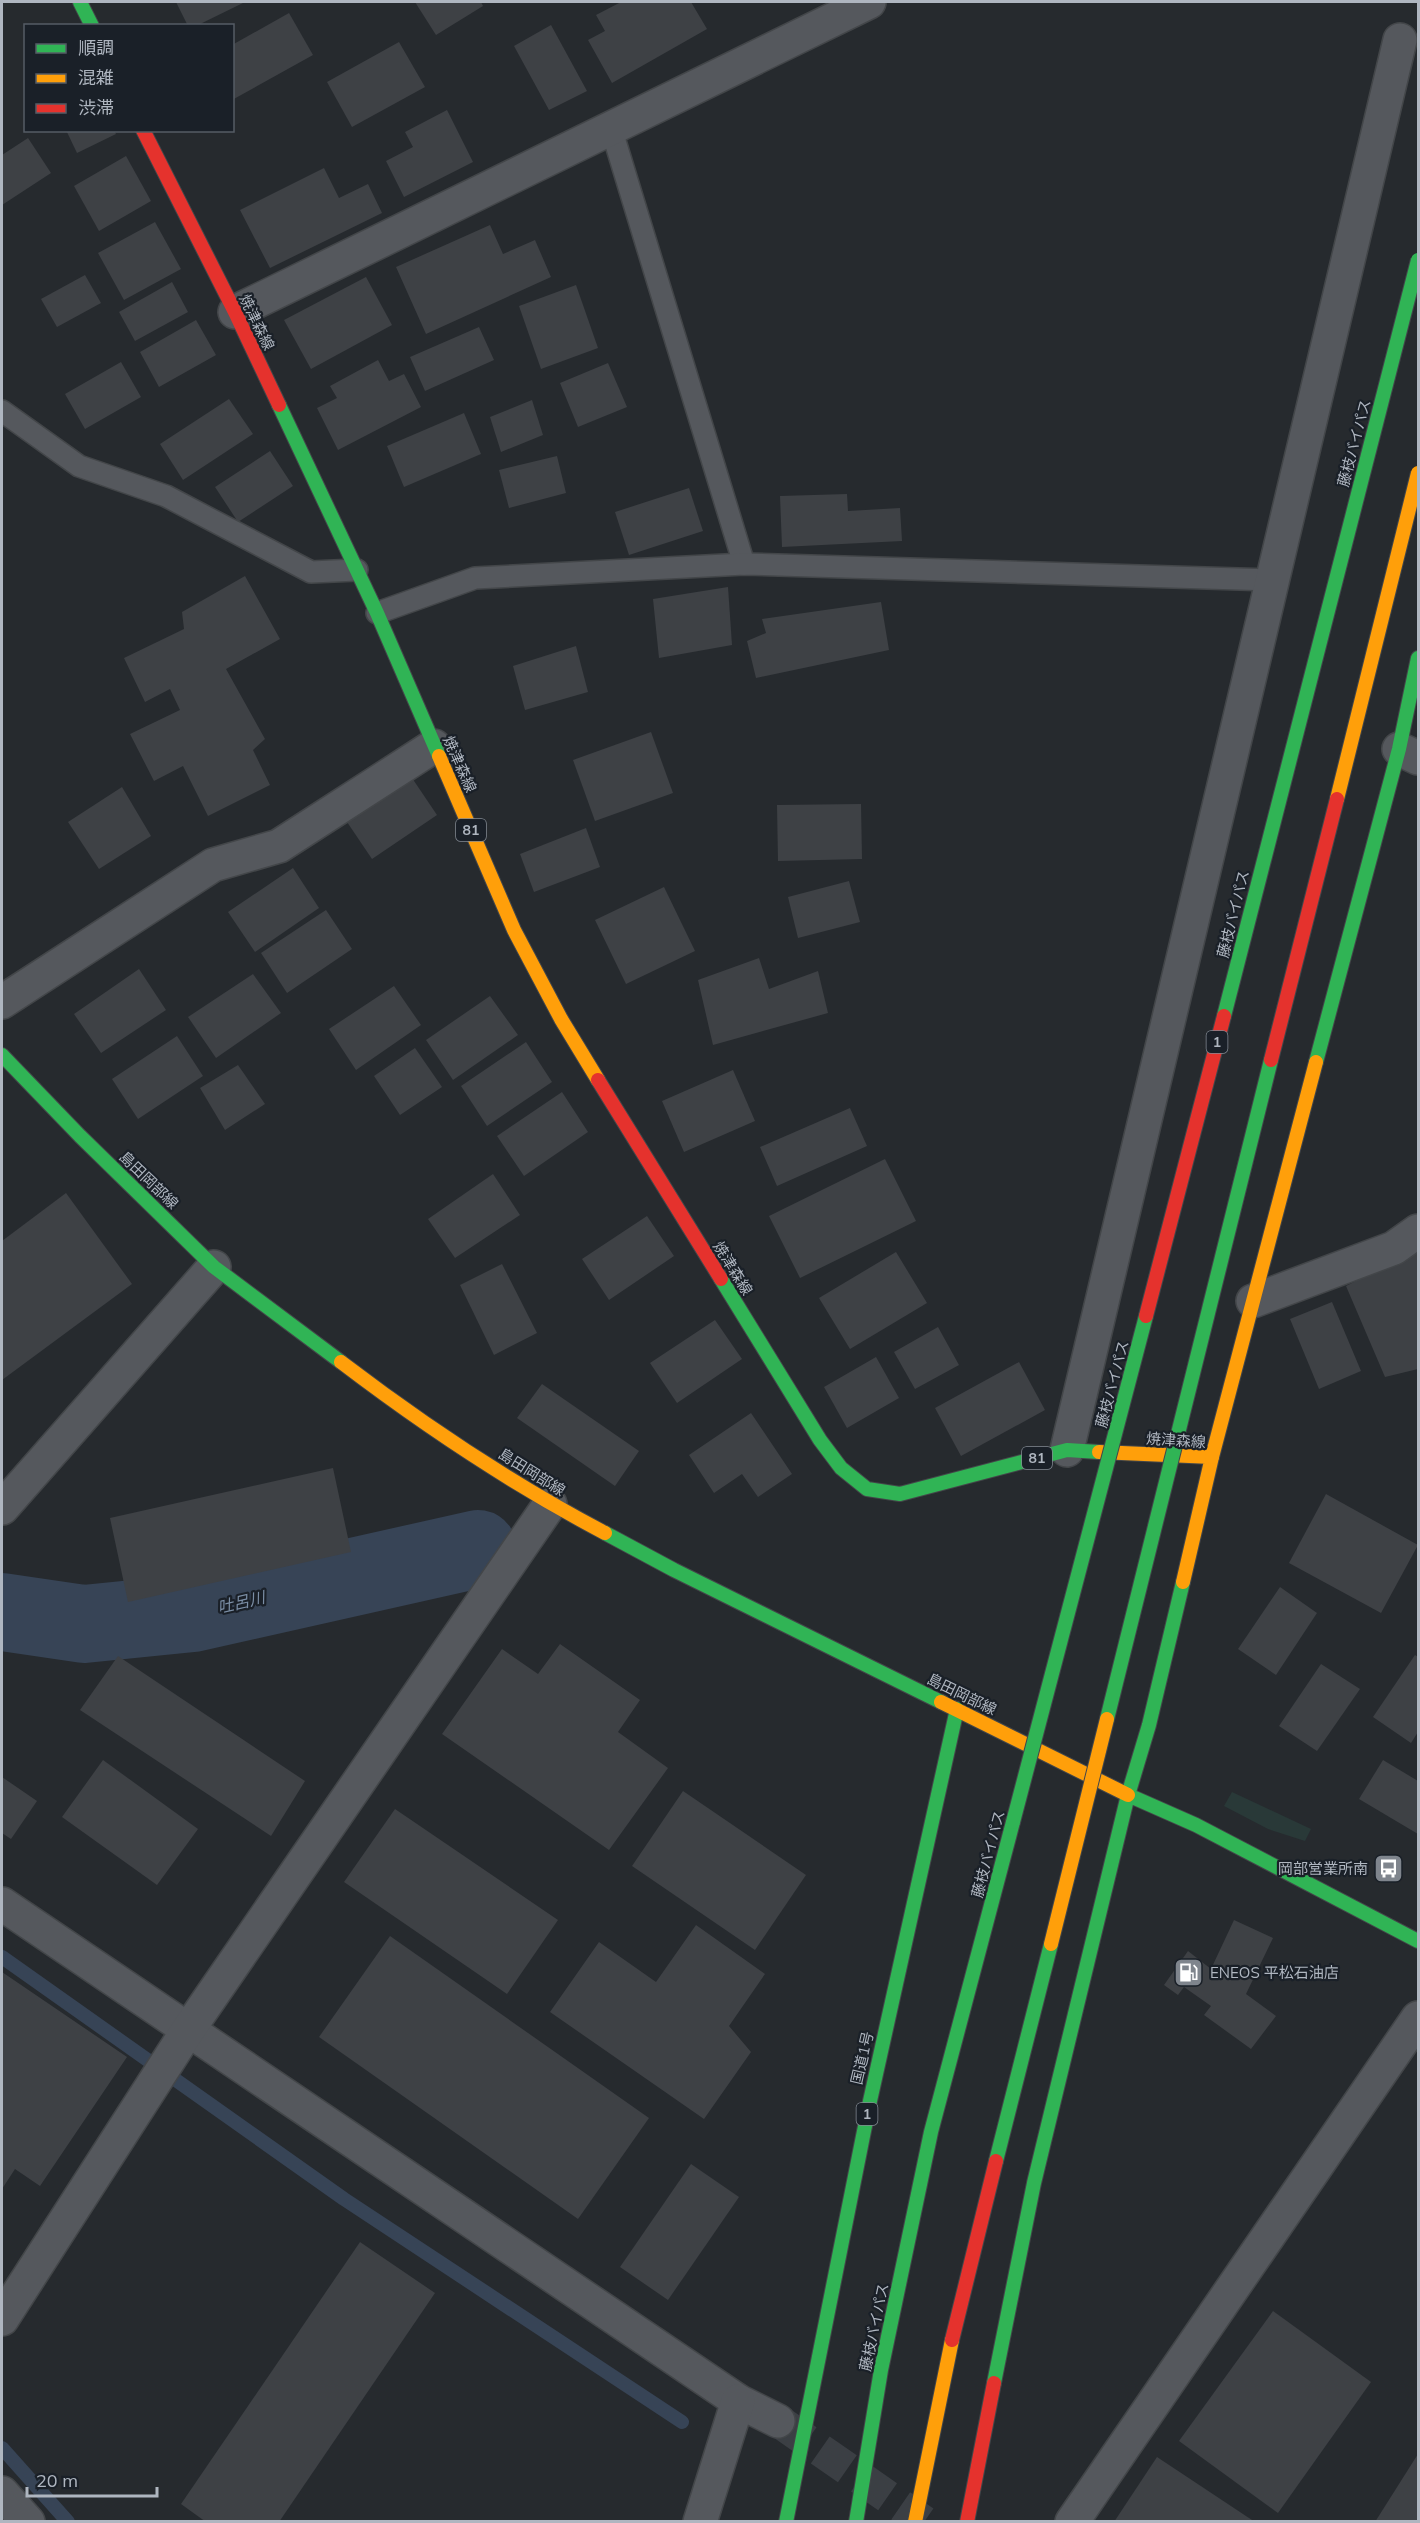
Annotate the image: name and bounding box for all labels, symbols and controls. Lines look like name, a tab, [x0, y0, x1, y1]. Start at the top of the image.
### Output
legend	[24, 24, 234, 132]
text: 順調	[78, 36, 114, 59]
text: 混雑	[78, 66, 114, 89]
text: 渋滞	[78, 96, 114, 119]
street label: 焼津森線	[235, 291, 279, 353]
street label: 藤枝バイパス	[1333, 397, 1375, 489]
street label: 焼津森線	[439, 733, 481, 795]
road number: 81	[456, 819, 486, 841]
street label: 藤枝バイパス	[1213, 868, 1253, 960]
road number: 1	[1206, 1031, 1228, 1053]
street label: 島田岡部線	[115, 1147, 183, 1213]
street label: 焼津森線	[709, 1238, 757, 1298]
street label: 藤枝バイパス	[1091, 1338, 1133, 1430]
street label: 焼津森線	[1145, 1428, 1207, 1452]
street label: 島田岡部線	[495, 1444, 569, 1500]
road number: 81	[1022, 1447, 1052, 1469]
water label: 吐呂川	[215, 1586, 269, 1617]
street label: 島田岡部線	[924, 1669, 1000, 1719]
street label: 藤枝バイパス	[967, 1808, 1009, 1900]
bus stop icon: 岡部営業所南	[1373, 1852, 1405, 1884]
place label: 岡部営業所南	[1278, 1859, 1368, 1878]
fuel station icon: ENEOS 平松石油店	[1173, 1956, 1205, 1988]
place label: ENEOS 平松石油店	[1210, 1963, 1339, 1982]
street label: 国道1号	[847, 2030, 877, 2086]
road number: 1	[856, 2103, 878, 2125]
street label: 藤枝バイパス	[855, 2281, 893, 2373]
scale bar	[27, 2460, 158, 2498]
text: 20 m	[36, 2469, 78, 2492]

